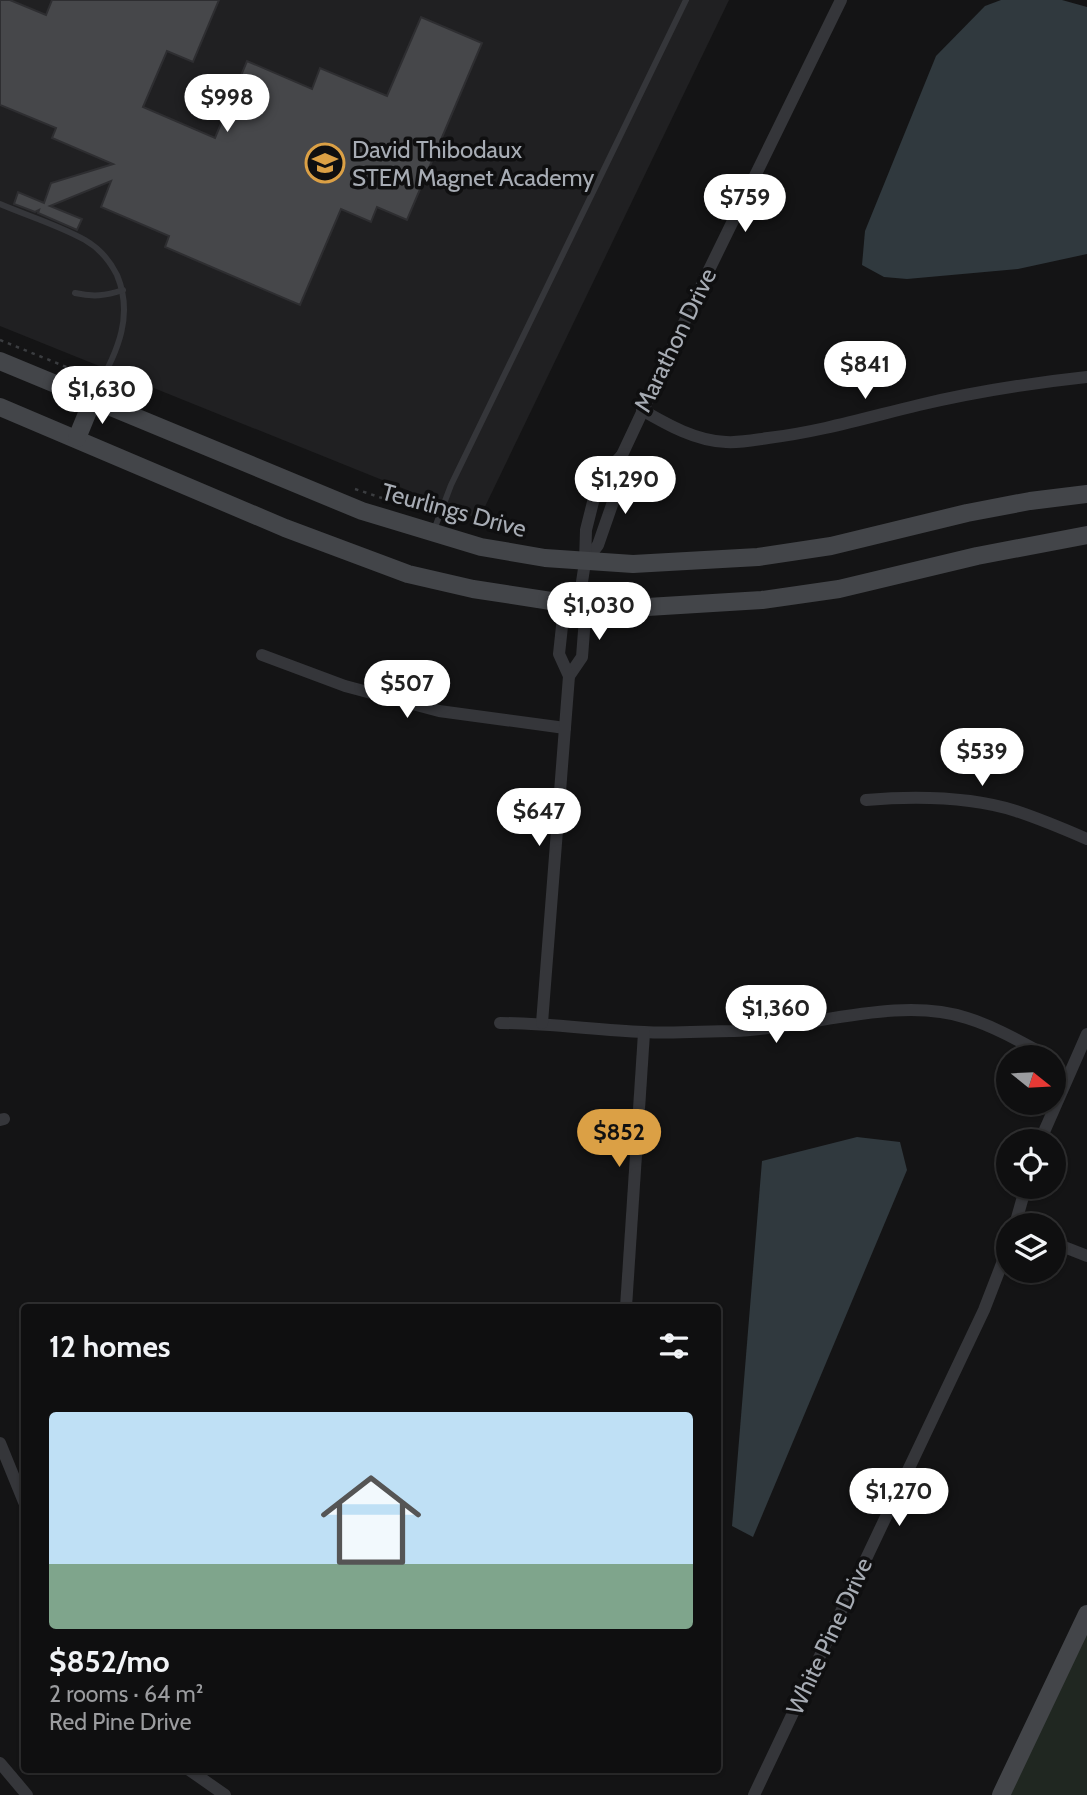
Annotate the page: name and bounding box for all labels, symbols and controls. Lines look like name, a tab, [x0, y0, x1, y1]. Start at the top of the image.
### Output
pin: $998	[186, 74, 268, 134]
text: $998	[200, 83, 254, 111]
place label: David Thibodaux STEM Magnet Academy	[352, 135, 594, 192]
school or university icon: David Thibodaux STEM Magnet Academy	[304, 142, 346, 184]
pin: $759	[704, 174, 786, 234]
text: $759	[720, 183, 770, 211]
street label: Marathon Drive	[628, 263, 722, 417]
pin: $841	[824, 342, 906, 401]
text: $841	[840, 350, 890, 378]
pin: $1,630	[45, 366, 159, 426]
text: $1,630	[68, 375, 136, 403]
pin: $1,290	[568, 456, 682, 516]
text: $1,290	[591, 465, 659, 493]
street label: Teurlings Drive	[378, 477, 530, 543]
pin: $1,030	[542, 582, 656, 642]
text: $1,030	[563, 591, 635, 619]
pin: $507	[366, 660, 448, 720]
text: $507	[380, 669, 434, 697]
pin: $539	[941, 728, 1023, 788]
text: $539	[956, 737, 1008, 765]
pin: $647	[498, 788, 580, 848]
text: $647	[513, 797, 565, 825]
pin: $1,360	[719, 986, 833, 1045]
text: $1,360	[742, 994, 810, 1022]
north arrow	[996, 1045, 1066, 1115]
map controls	[996, 1045, 1066, 1283]
pin: $852	[578, 1110, 660, 1169]
text: $852	[593, 1118, 645, 1146]
button: locate	[996, 1129, 1066, 1199]
button: layers	[996, 1213, 1066, 1283]
icon: filters	[655, 1327, 693, 1365]
text: 12 homes	[49, 1328, 171, 1365]
icon: home	[308, 1457, 434, 1583]
pin: $1,270	[842, 1468, 956, 1528]
text: $1,270	[865, 1477, 933, 1505]
street label: White Pine Drive	[780, 1553, 878, 1719]
text: $852/mo	[49, 1643, 170, 1680]
text: 2 rooms · 64 m²	[49, 1680, 203, 1708]
text: Red Pine Drive	[49, 1708, 191, 1736]

